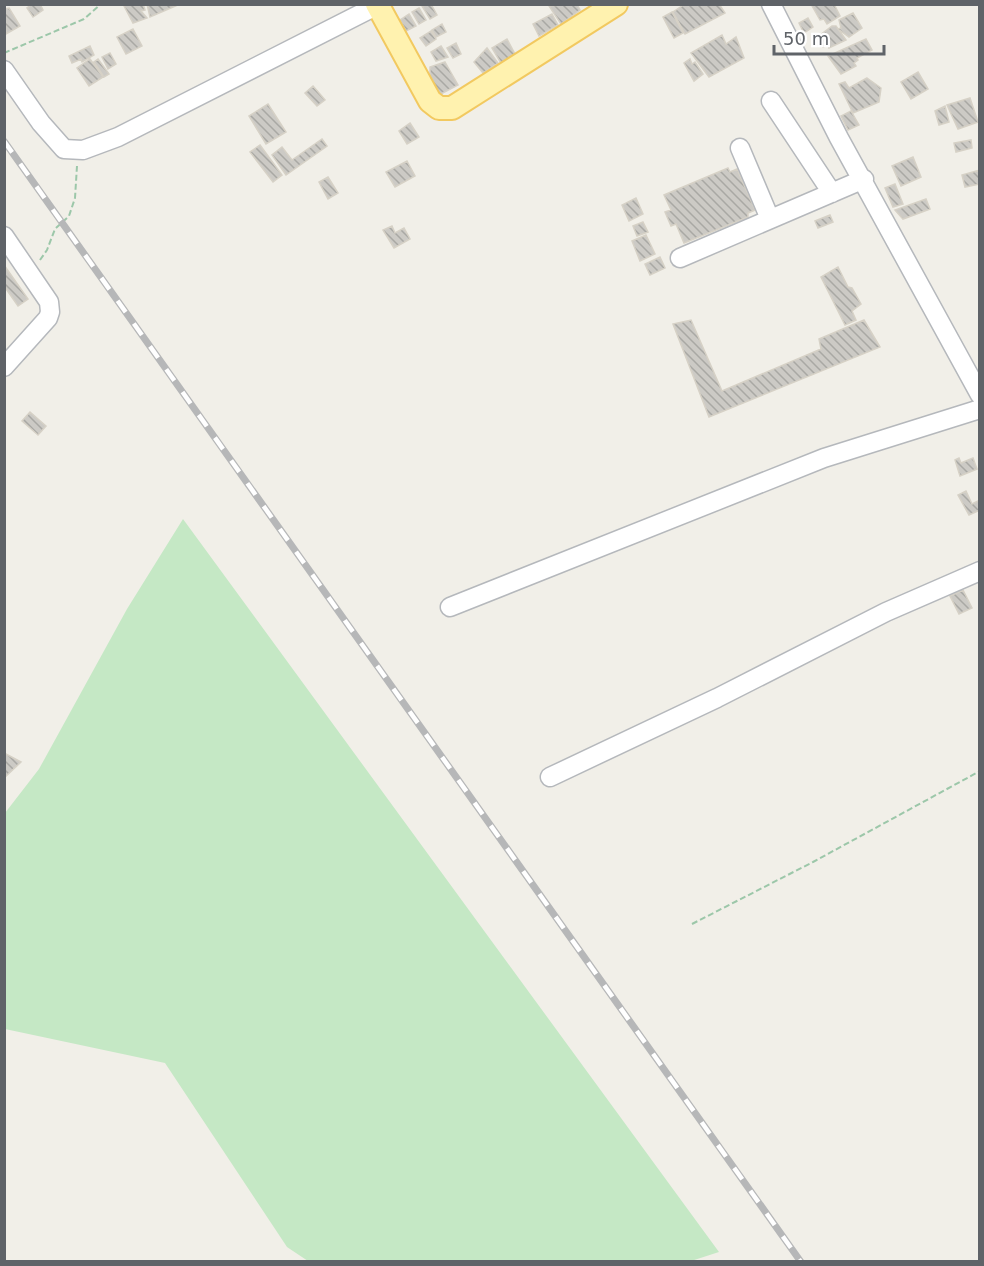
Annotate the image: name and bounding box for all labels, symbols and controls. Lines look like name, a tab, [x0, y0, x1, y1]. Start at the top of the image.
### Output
scale bar	[774, 18, 884, 56]
text: 50 m	[783, 28, 829, 49]

